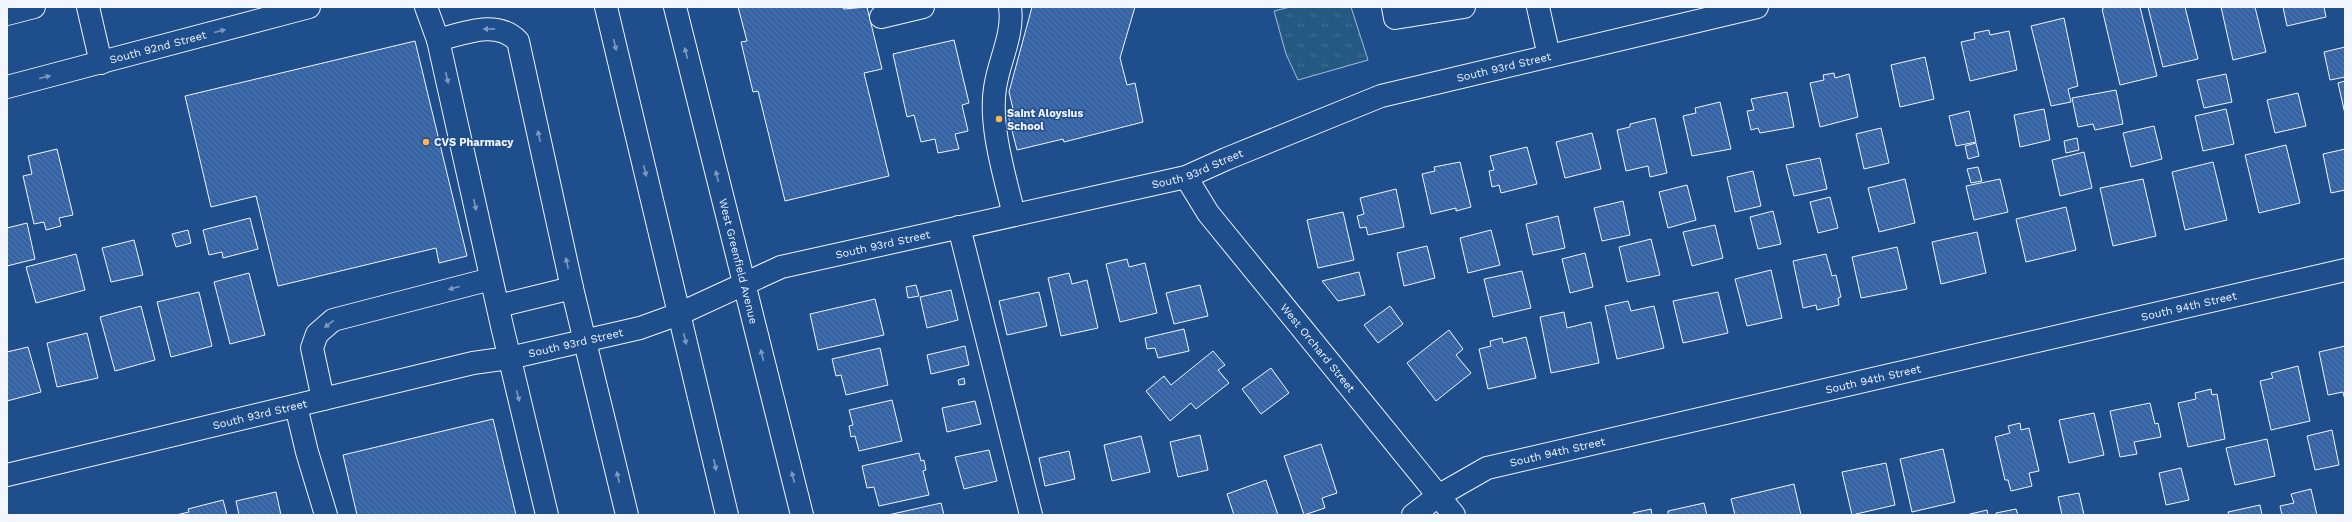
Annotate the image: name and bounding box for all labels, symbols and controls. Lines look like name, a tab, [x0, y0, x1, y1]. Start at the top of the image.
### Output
one-way arrow	[483, 26, 495, 33]
street label: South 92nd Street	[108, 28, 208, 67]
one-way arrow	[214, 28, 226, 34]
one-way arrow	[612, 39, 618, 51]
one-way arrow	[683, 47, 689, 60]
street label: South 93rd Street	[1455, 50, 1553, 85]
one-way arrow	[444, 72, 450, 84]
one-way arrow	[39, 74, 51, 80]
place label: Saint Aloysius School	[1007, 107, 1083, 133]
marker: Saint Aloysius School	[994, 114, 1004, 124]
one-way arrow	[535, 129, 541, 142]
place label: CVS Pharmacy	[434, 136, 514, 149]
marker: CVS Pharmacy	[421, 137, 431, 147]
street label: South 93rd Street	[1151, 147, 1246, 191]
one-way arrow	[642, 166, 648, 178]
one-way arrow	[714, 170, 720, 183]
street label: West Greenfield Avenue	[716, 197, 760, 325]
one-way arrow	[472, 199, 478, 211]
street label: South 93rd Street	[834, 228, 932, 262]
one-way arrow	[563, 256, 569, 269]
one-way arrow	[447, 286, 460, 292]
street label: South 94th Street	[2140, 289, 2238, 324]
street label: West Orchard Street	[1277, 301, 1358, 395]
one-way arrow	[324, 320, 335, 328]
street label: South 93rd Street	[527, 326, 625, 360]
one-way arrow	[682, 333, 688, 345]
one-way arrow	[758, 349, 764, 361]
street label: South 94th Street	[1824, 362, 1922, 397]
one-way arrow	[516, 390, 522, 402]
street label: South 93rd Street	[211, 397, 309, 432]
street label: South 94th Street	[1508, 435, 1607, 470]
one-way arrow	[712, 459, 718, 471]
one-way arrow	[614, 471, 620, 483]
one-way arrow	[789, 471, 795, 483]

